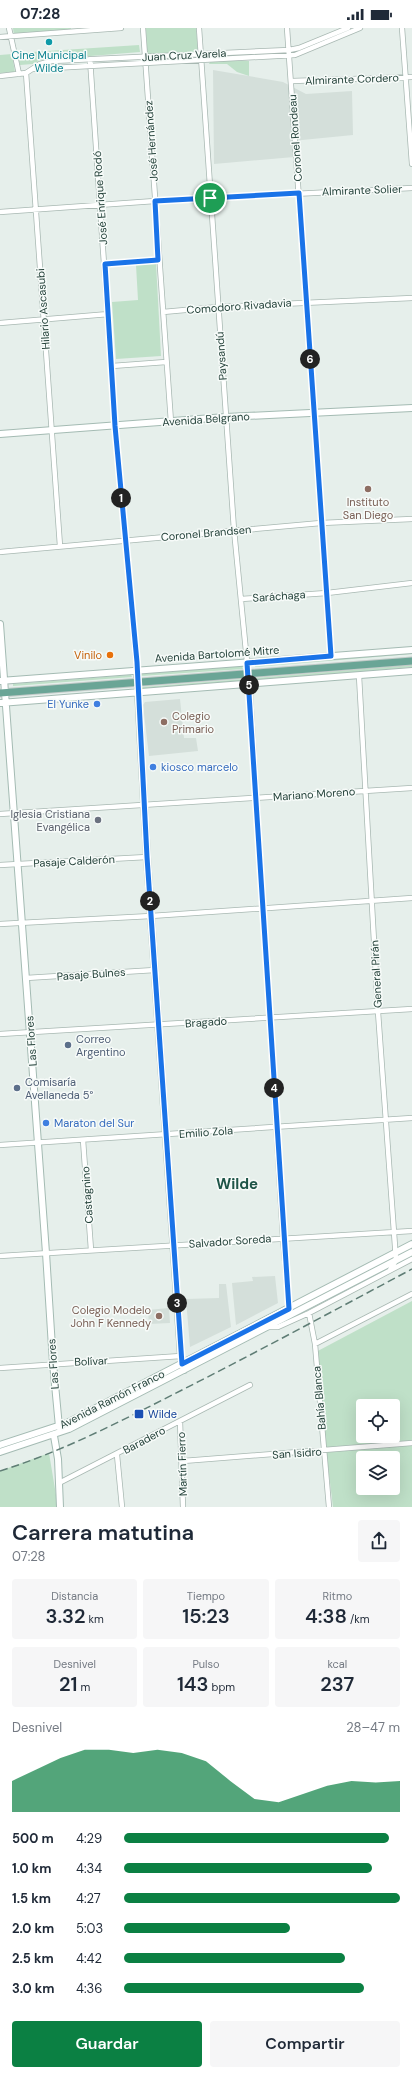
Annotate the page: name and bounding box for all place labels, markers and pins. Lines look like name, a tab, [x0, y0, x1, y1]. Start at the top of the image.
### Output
marker: Cine Municipal Wilde	[44, 37, 54, 47]
place label: Cine Municipal Wilde	[12, 48, 86, 75]
pin	[193, 181, 227, 215]
pin: 6	[300, 349, 320, 369]
marker: Instituto San Diego	[363, 484, 373, 494]
pin: 1	[111, 488, 131, 508]
place label: Instituto San Diego	[343, 495, 393, 522]
place label: Vinilo	[74, 648, 102, 662]
marker: Vinilo	[105, 650, 115, 660]
pin: 5	[239, 675, 259, 695]
place label: El Yunke	[47, 697, 89, 711]
marker: El Yunke	[92, 699, 102, 709]
place label: Colegio Primario	[172, 709, 214, 736]
marker: Colegio Primario	[159, 717, 169, 727]
place label: kiosco marcelo	[161, 760, 238, 774]
marker: kiosco marcelo	[148, 762, 158, 772]
place label: Iglesia Cristiana Evangélica	[10, 807, 90, 834]
marker: Iglesia Cristiana Evangélica	[93, 815, 103, 825]
pin: 2	[140, 891, 160, 911]
place label: Correo Argentino	[76, 1032, 126, 1059]
marker: Correo Argentino	[63, 1040, 73, 1050]
place label: Comisaría Avellaneda 5°	[25, 1075, 93, 1102]
pin: 4	[264, 1078, 284, 1098]
marker: Comisaría Avellaneda 5°	[12, 1083, 22, 1093]
place label: Maraton del Sur	[54, 1116, 134, 1130]
marker: Maraton del Sur	[41, 1118, 51, 1128]
pin: 3	[167, 1293, 187, 1313]
place label: Colegio Modelo John F Kennedy	[70, 1303, 151, 1330]
marker: Colegio Modelo John F Kennedy	[154, 1311, 164, 1321]
place label: Wilde	[148, 1407, 177, 1421]
marker: Wilde	[133, 1408, 145, 1420]

